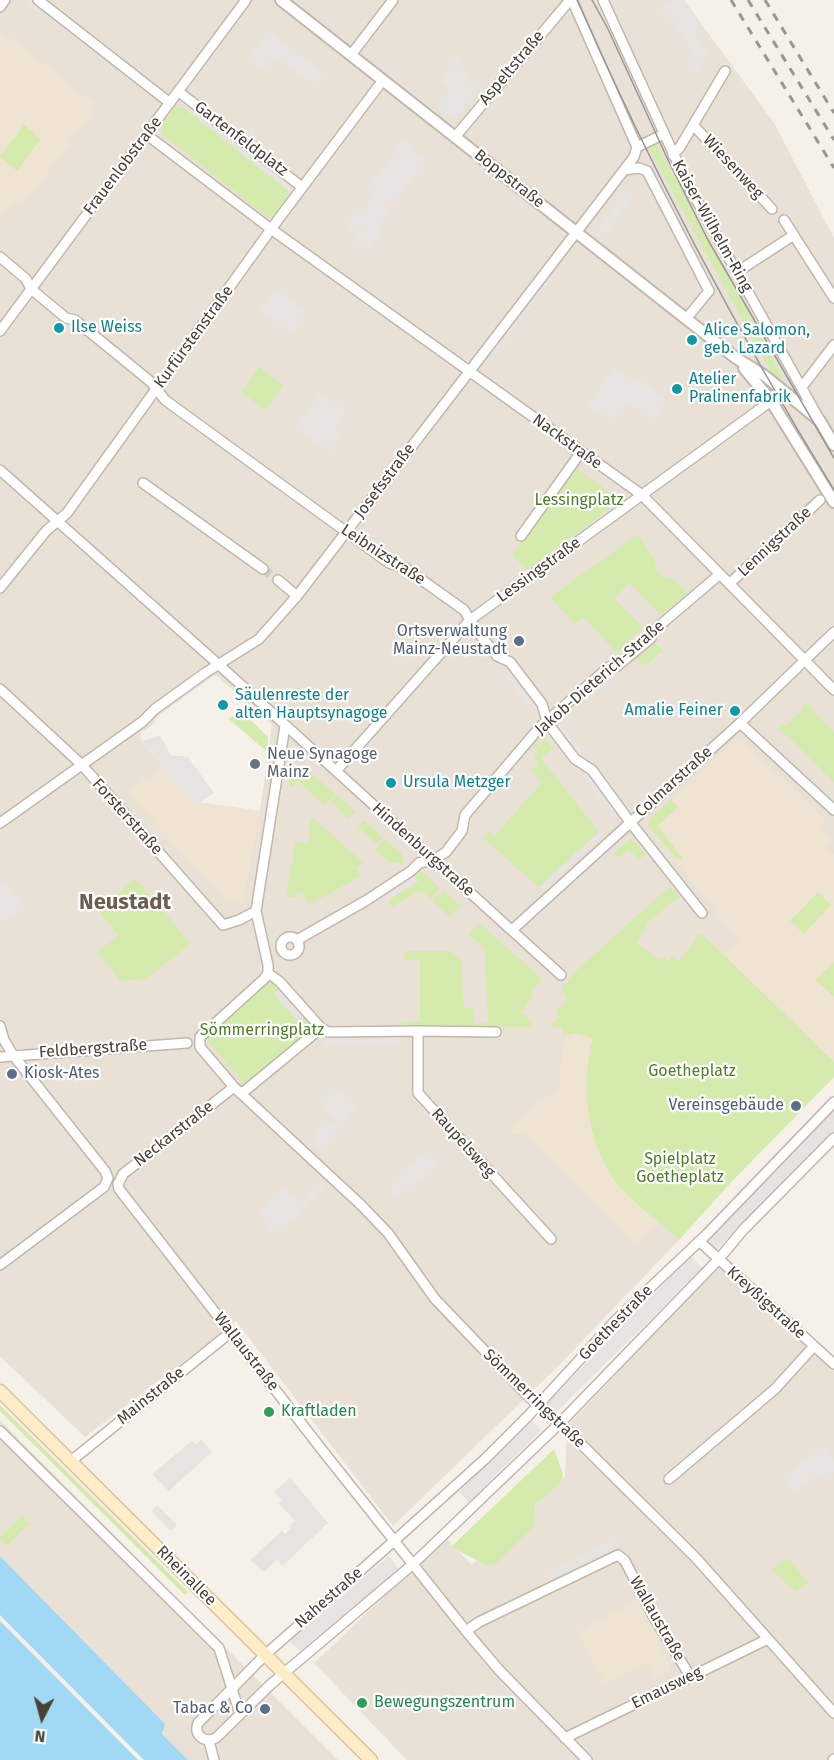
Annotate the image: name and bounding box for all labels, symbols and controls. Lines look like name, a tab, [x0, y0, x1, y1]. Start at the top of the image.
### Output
street label: Aspeltstraße	[475, 27, 549, 109]
street label: Gartenfeldplatz	[190, 98, 292, 180]
street label: Frauenlobstraße	[80, 113, 166, 219]
street label: Wiesenweg	[699, 131, 767, 203]
street label: Boppstraße	[470, 146, 548, 212]
street label: Kaiser-Wilhelm-Ring	[668, 157, 756, 295]
street label: Kurfürstenstraße	[150, 282, 238, 392]
place label: Ilse Weiss	[71, 318, 142, 338]
marker: Ilse Weiss	[52, 321, 66, 335]
place label: Alice Salomon, geb. Lazard	[704, 321, 810, 359]
marker: Alice Salomon, geb. Lazard	[685, 333, 699, 347]
place label: Atelier Pralinenfabrik	[689, 370, 791, 408]
marker: Atelier Pralinenfabrik	[670, 382, 684, 396]
street label: Nackstraße	[529, 410, 605, 474]
street label: Josefsstraße	[351, 440, 419, 522]
park label: Lessingplatz	[535, 491, 623, 511]
street label: Lennigstraße	[734, 503, 816, 581]
street label: Leibnizstraße	[337, 521, 429, 589]
street label: Lessingstraße	[493, 533, 585, 607]
street label: Jakob-Dieterich-Straße	[531, 617, 669, 739]
place label: Ortsverwaltung Mainz-Neustadt	[393, 622, 507, 660]
marker: Ortsverwaltung Mainz-Neustadt	[512, 634, 526, 648]
place label: Säulenreste der alten Hauptsynagoge	[235, 686, 387, 724]
marker: Säulenreste der alten Hauptsynagoge	[216, 698, 230, 712]
place label: Amalie Feiner	[625, 701, 723, 721]
marker: Amalie Feiner	[728, 704, 742, 718]
street label: Colmarstraße	[632, 742, 716, 822]
place label: Neue Synagoge Mainz	[267, 745, 377, 783]
marker: Neue Synagoge Mainz	[248, 757, 262, 771]
place label: Ursula Metzger	[403, 773, 511, 793]
street label: Forsterstraße	[88, 775, 166, 859]
marker: Ursula Metzger	[384, 776, 398, 790]
street label: Hindenburgstraße	[368, 799, 478, 901]
district label: Neustadt	[79, 890, 171, 916]
park label: Sömmerringplatz	[200, 1021, 324, 1041]
street label: Feldbergstraße	[38, 1036, 148, 1062]
park label: Goetheplatz	[648, 1062, 736, 1082]
place label: Kiosk-Ates	[24, 1064, 100, 1084]
marker: Kiosk-Ates	[5, 1067, 19, 1081]
place label: Vereinsgebäude	[669, 1096, 784, 1116]
street label: Neckarstraße	[130, 1097, 218, 1171]
marker: Vereinsgebäude	[789, 1099, 803, 1113]
street label: Raupelsweg	[427, 1105, 499, 1181]
park label: Spielplatz Goetheplatz	[636, 1150, 724, 1188]
street label: Kreyßigstraße	[723, 1263, 809, 1343]
street label: Goethestraße	[575, 1281, 657, 1365]
street label: Wallaustraße	[209, 1309, 283, 1395]
street label: Sömmerringstraße	[479, 1345, 589, 1453]
street label: Mainstraße	[114, 1363, 188, 1429]
place label: Kraftladen	[281, 1402, 357, 1422]
marker: Kraftladen	[262, 1405, 276, 1419]
street label: Rheinallee	[152, 1542, 220, 1610]
street label: Nahestraße	[291, 1563, 367, 1633]
street label: Wallaustraße	[625, 1573, 689, 1665]
street label: Emausweg	[629, 1663, 705, 1713]
north arrow	[12, 1688, 72, 1748]
place label: Bewegungszentrum	[374, 1693, 515, 1713]
marker: Bewegungszentrum	[355, 1696, 369, 1710]
place label: Tabac & Co	[173, 1699, 253, 1719]
marker: Tabac & Co	[258, 1702, 272, 1716]
text: N	[34, 1726, 46, 1746]

